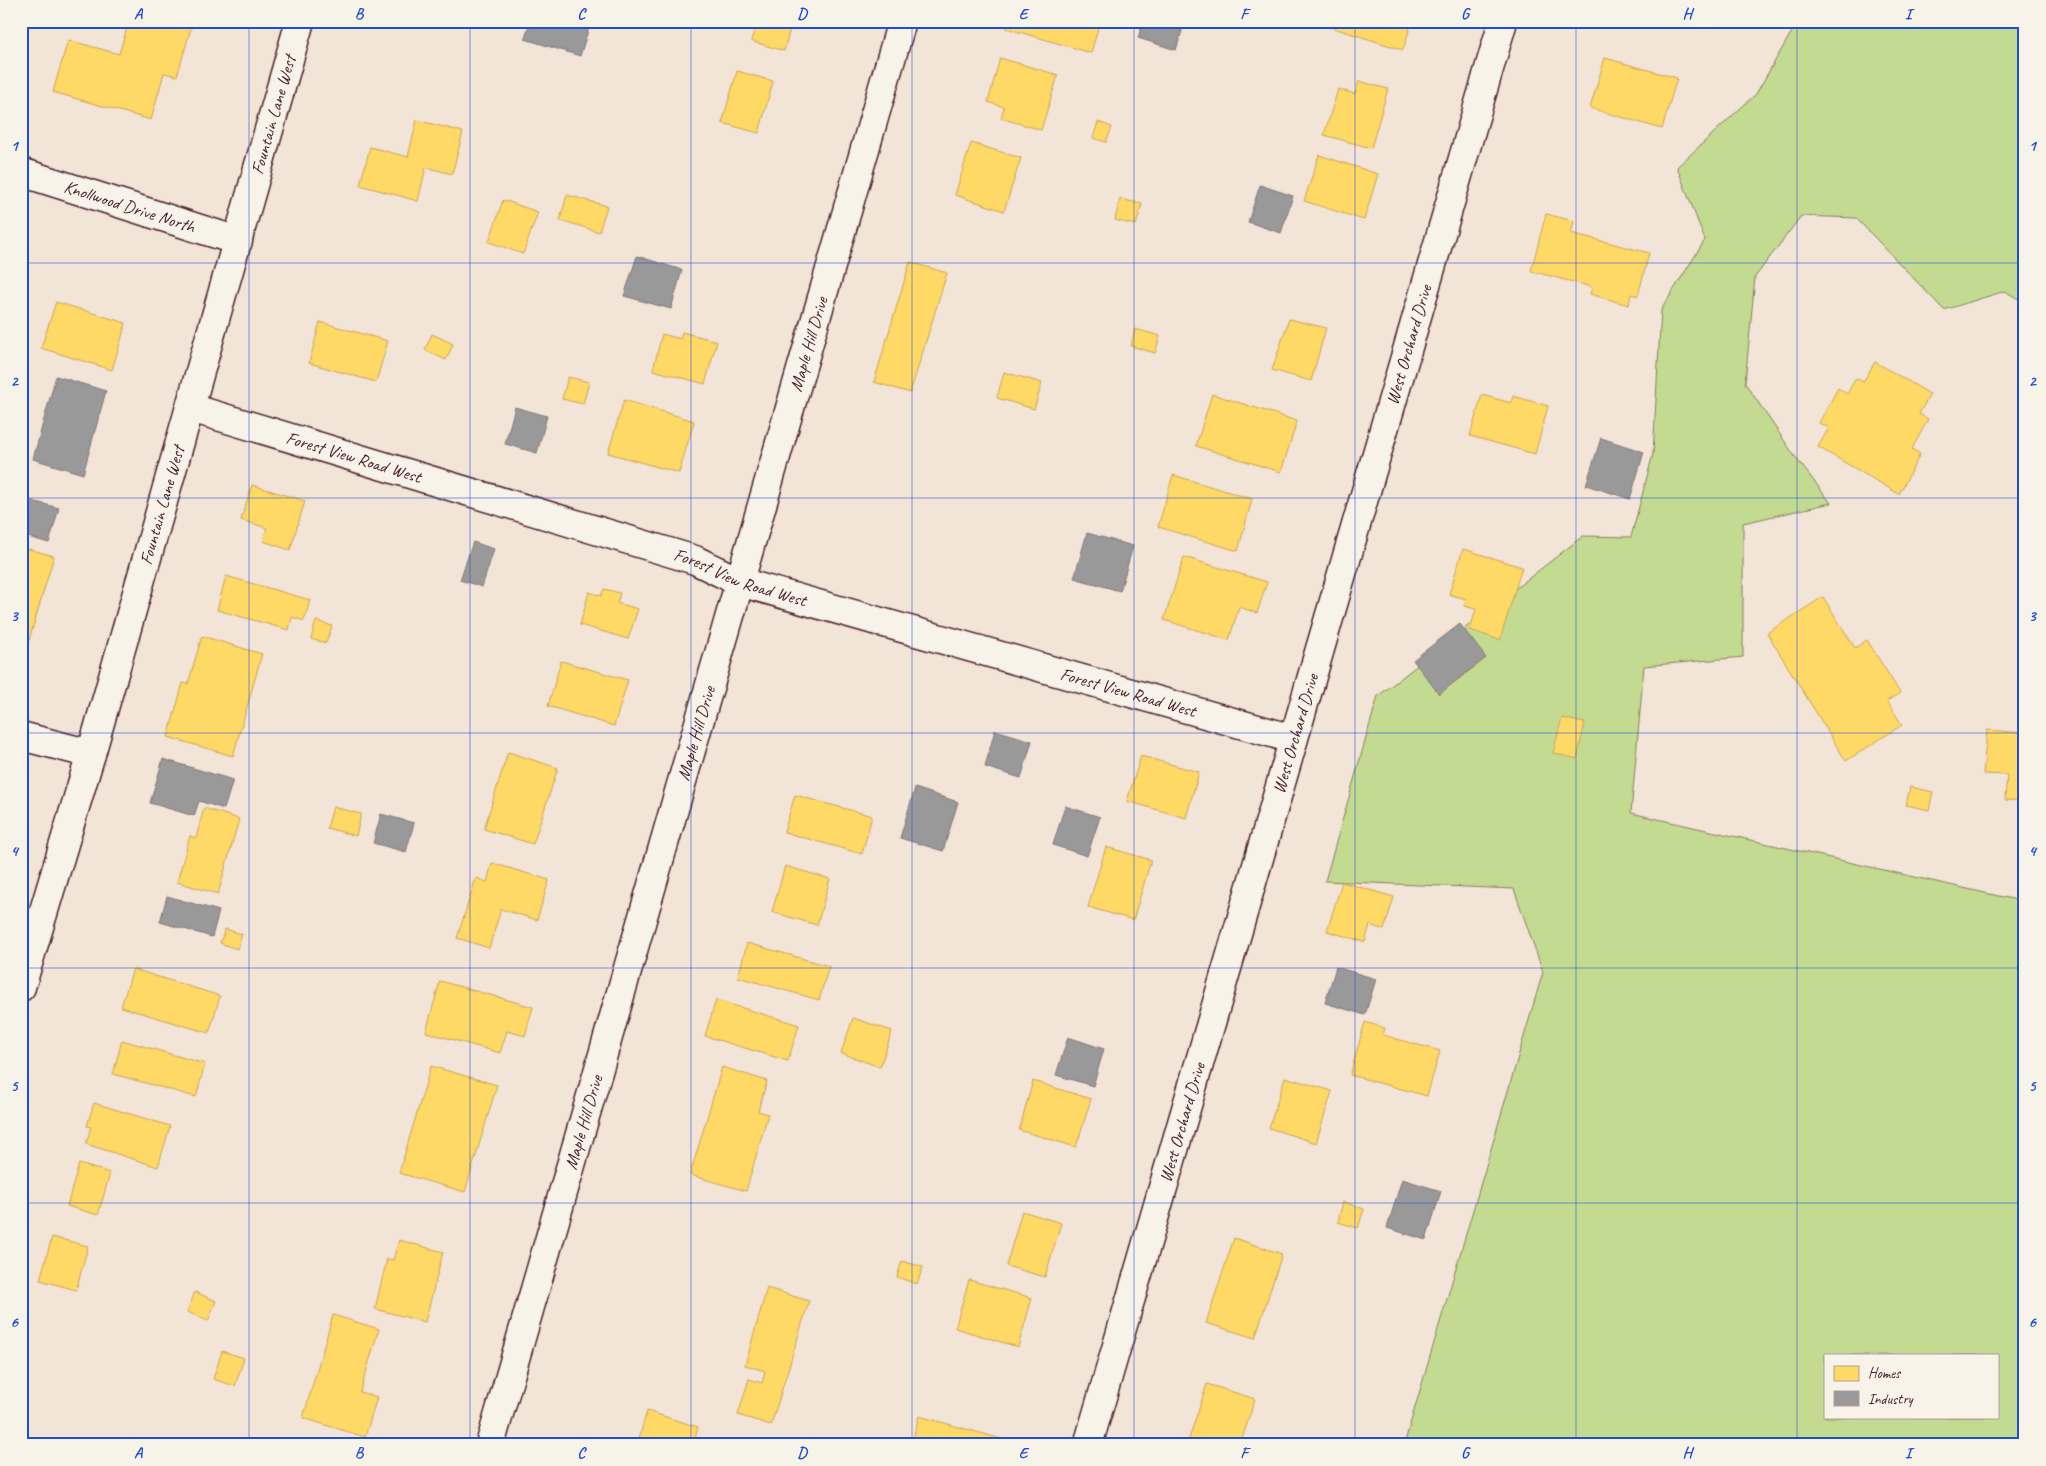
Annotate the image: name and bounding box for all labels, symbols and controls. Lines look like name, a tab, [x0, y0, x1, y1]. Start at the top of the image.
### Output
text: A	[134, 4, 144, 24]
text: B	[355, 4, 365, 24]
text: C	[577, 4, 587, 24]
text: D	[797, 4, 808, 24]
text: E	[1019, 4, 1030, 24]
text: F	[1240, 4, 1251, 24]
text: G	[1461, 4, 1471, 24]
text: H	[1682, 4, 1694, 24]
text: I	[1905, 4, 1915, 24]
street label: Fountain Lane West	[246, 50, 301, 177]
text: 1	[10, 136, 19, 156]
text: 1	[2028, 136, 2037, 156]
street label: Knollwood Drive North	[61, 175, 199, 238]
street label: West Orchard Drive	[1381, 281, 1437, 407]
street label: Maple Hill Drive	[784, 293, 833, 394]
text: 2	[10, 371, 19, 391]
text: 2	[2028, 371, 2037, 391]
street label: Forest View Road West	[284, 426, 426, 488]
street label: Fountain Lane West	[135, 440, 190, 567]
street label: Forest View Road West	[671, 543, 811, 612]
text: 3	[10, 606, 19, 626]
text: 3	[2028, 606, 2037, 626]
street label: Forest View Road West	[1058, 663, 1200, 722]
street label: West Orchard Drive	[1268, 670, 1323, 796]
street label: Maple Hill Drive	[672, 682, 720, 783]
text: 4	[10, 841, 19, 861]
text: 4	[2028, 841, 2037, 861]
street label: West Orchard Drive	[1154, 1059, 1210, 1185]
street label: Maple Hill Drive	[559, 1071, 608, 1172]
text: 5	[11, 1076, 20, 1096]
text: 5	[2029, 1076, 2038, 1096]
text: 6	[10, 1312, 19, 1332]
text: 6	[2028, 1312, 2037, 1332]
legend	[1824, 1354, 1998, 1418]
text: Homes	[1868, 1364, 1902, 1383]
text: Industry	[1868, 1390, 1915, 1409]
text: A	[134, 1443, 144, 1463]
text: B	[355, 1443, 365, 1463]
text: C	[577, 1443, 587, 1463]
text: D	[797, 1443, 808, 1463]
text: E	[1019, 1443, 1030, 1463]
text: F	[1240, 1443, 1251, 1463]
text: G	[1461, 1443, 1471, 1463]
text: H	[1682, 1443, 1694, 1463]
text: I	[1905, 1443, 1915, 1463]

